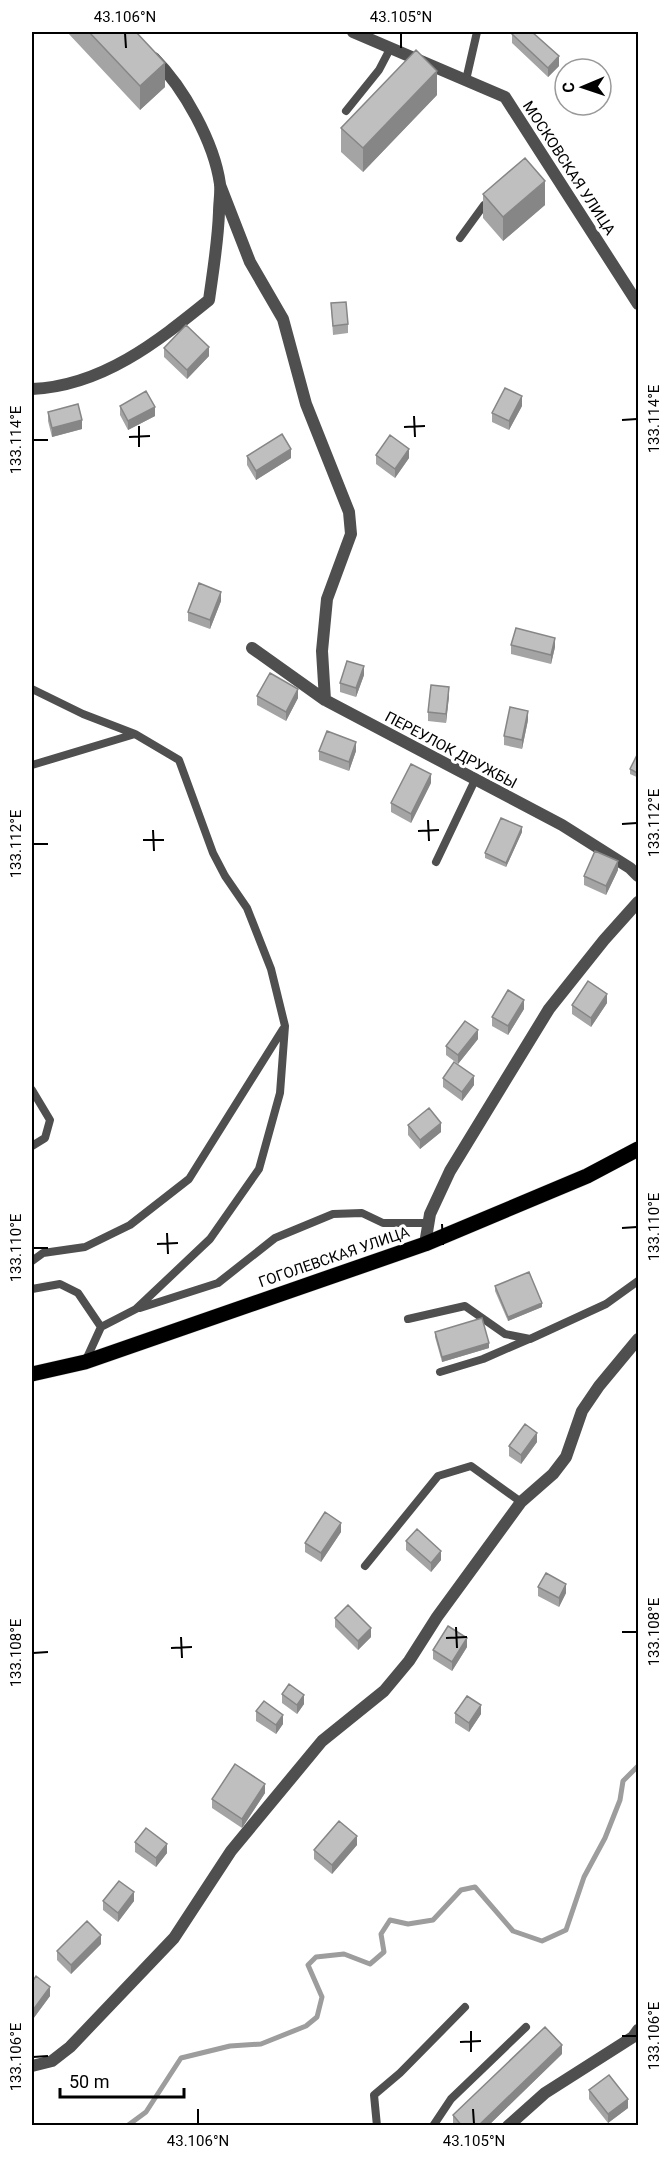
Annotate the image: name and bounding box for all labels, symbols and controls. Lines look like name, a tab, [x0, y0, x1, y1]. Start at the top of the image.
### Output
text: 43.106°N	[94, 8, 156, 26]
text: 43.105°N	[370, 8, 432, 26]
north arrow	[553, 57, 613, 117]
text: С	[559, 82, 578, 93]
street label: МОСКОВСКАЯ УЛИЦА	[519, 98, 619, 238]
text: 133.114°E	[645, 384, 663, 453]
text: 133.114°E	[7, 405, 25, 474]
street label: ПЕРЕУЛОК ДРУЖБЫ	[382, 708, 520, 792]
text: 133.112°E	[645, 788, 663, 857]
text: 133.112°E	[7, 809, 25, 878]
text: 133.110°E	[645, 1192, 663, 1261]
text: 133.110°E	[7, 1213, 25, 1282]
street label: ГОГОЛЕВСКАЯ УЛИЦА	[256, 1223, 412, 1291]
text: 133.108°E	[645, 1597, 663, 1666]
text: 133.108°E	[7, 1618, 25, 1687]
text: 133.106°E	[645, 2001, 663, 2070]
text: 133.106°E	[7, 2022, 25, 2091]
scale bar	[60, 2061, 184, 2099]
text: 50 m	[69, 2071, 109, 2092]
text: 43.106°N	[167, 2132, 229, 2150]
text: 43.105°N	[443, 2132, 505, 2150]

